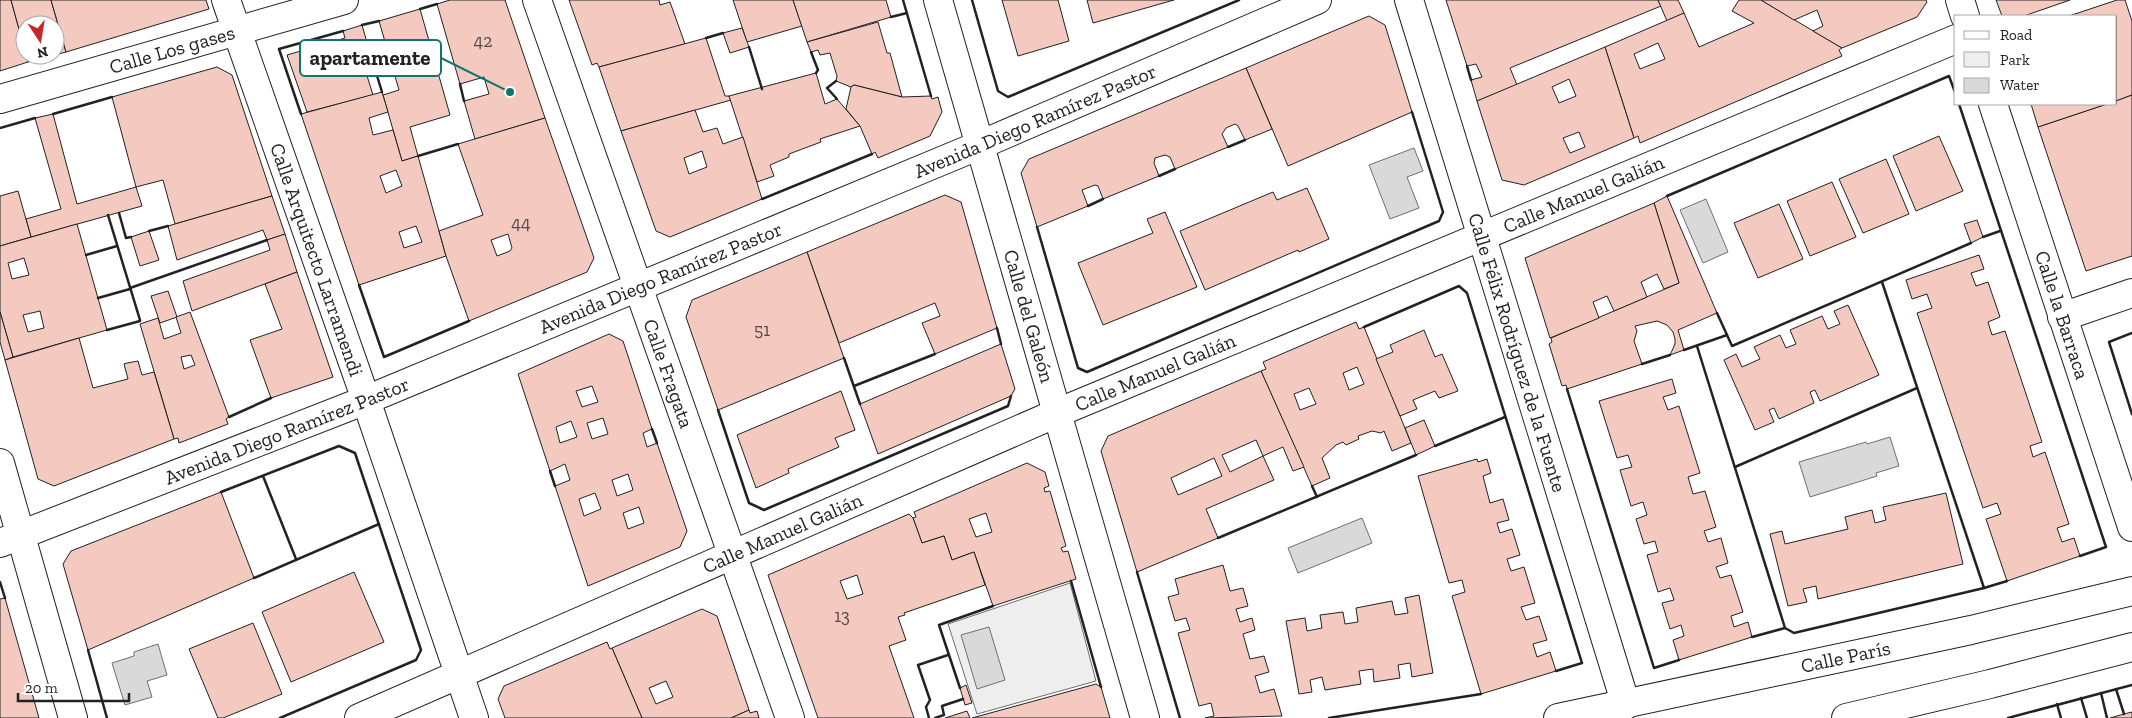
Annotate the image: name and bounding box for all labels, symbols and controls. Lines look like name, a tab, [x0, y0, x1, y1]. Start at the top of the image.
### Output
north arrow	[15, 15, 65, 65]
legend	[1954, 15, 2117, 105]
street label: Calle Los gases	[107, 20, 237, 79]
text: Road	[2000, 26, 2033, 44]
house number: 42	[474, 30, 492, 52]
callout: apartamente	[300, 40, 441, 76]
text: N	[35, 43, 50, 62]
text: apartamente	[310, 45, 430, 70]
text: Park	[2000, 51, 2030, 69]
street label: Avenida Diego Ramírez Pastor	[911, 59, 1160, 183]
text: Water	[2000, 76, 2040, 94]
street label: Calle Arquitecto Larramendi	[265, 140, 369, 380]
street label: Calle Manuel Galián	[1500, 150, 1668, 238]
street label: Calle Félix Rodríguez de la Fuente	[1463, 210, 1572, 495]
house number: 44	[511, 212, 531, 234]
street label: Avenida Diego Ramírez Pastor	[536, 217, 786, 339]
street label: Calle del Galeón	[999, 247, 1060, 386]
street label: Calle la Barraca	[2030, 248, 2095, 383]
street label: Calle Fragata	[638, 316, 699, 432]
house number: 51	[754, 319, 770, 341]
street label: Calle Manuel Galián	[1071, 328, 1240, 416]
street label: Avenida Diego Ramírez Pastor	[161, 371, 413, 490]
street label: Calle Manuel Galián	[699, 487, 866, 578]
house number: 13	[834, 605, 850, 627]
street label: Calle París	[1799, 636, 1893, 678]
scale bar	[18, 670, 129, 702]
text: 20 m	[25, 679, 58, 697]

